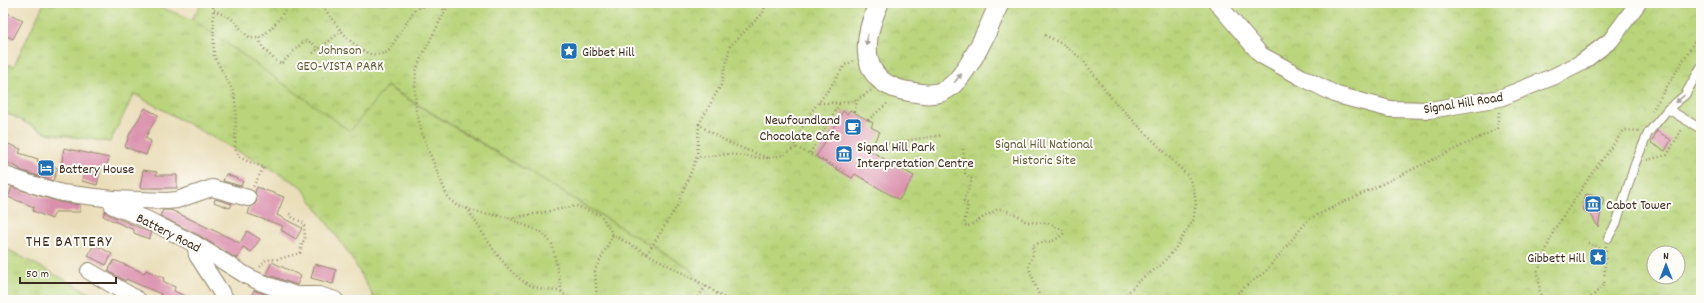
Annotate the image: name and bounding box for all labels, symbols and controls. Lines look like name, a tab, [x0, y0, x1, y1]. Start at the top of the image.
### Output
one-way arrow	[864, 34, 871, 46]
park label: Johnson GEO-VISTA PARK	[296, 41, 384, 77]
place icon: Gibbet Hill	[559, 41, 579, 61]
place label: Gibbet Hill	[582, 43, 635, 63]
one-way arrow	[954, 72, 963, 83]
street label: Signal Hill Road	[1422, 88, 1505, 120]
one-way arrow	[1675, 95, 1686, 104]
place label: Newfoundland Chocolate Cafe	[760, 111, 840, 147]
cafe icon: Newfoundland Chocolate Cafe	[843, 117, 863, 137]
park label: Signal Hill National Historic Site	[995, 135, 1094, 171]
place label: Signal Hill Park Interpretation Centre	[857, 138, 974, 174]
museum icon: Signal Hill Park Interpretation Centre	[834, 144, 854, 164]
hotel icon: Battery House	[36, 158, 56, 178]
place label: Battery House	[59, 160, 134, 180]
museum icon: Cabot Tower	[1583, 194, 1603, 214]
place label: Cabot Tower	[1606, 196, 1672, 216]
street label: Battery Road	[132, 209, 204, 259]
district label: THE BATTERY	[26, 231, 112, 254]
north arrow	[1646, 245, 1686, 285]
place icon: Gibbett Hill	[1588, 247, 1608, 267]
place label: Gibbett Hill	[1527, 249, 1586, 269]
text: N	[1663, 249, 1669, 265]
scale bar	[20, 259, 116, 285]
text: 50 m	[26, 266, 49, 283]

